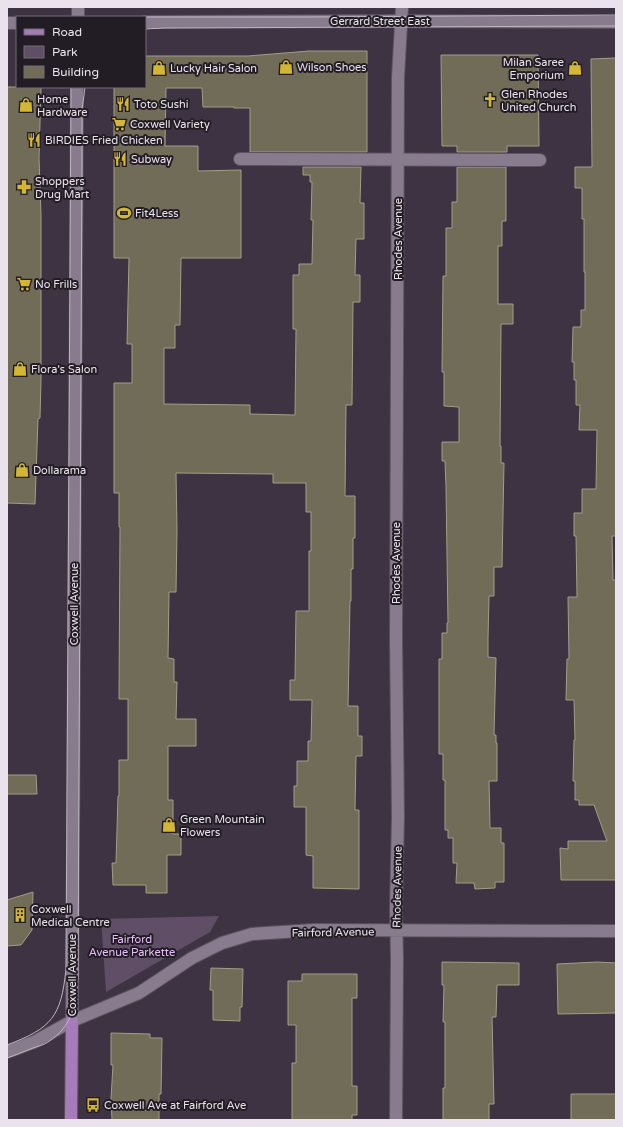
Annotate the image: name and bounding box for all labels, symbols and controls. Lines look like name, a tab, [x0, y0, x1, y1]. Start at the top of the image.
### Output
street label: Gerrard Street East	[330, 15, 430, 28]
legend	[16, 16, 146, 88]
text: Road	[52, 25, 82, 39]
text: Park	[52, 45, 78, 59]
place label: Milan Saree Emporium	[503, 56, 564, 82]
shop icon: Wilson Shoes	[278, 59, 294, 75]
shop icon: Lucky Hair Salon	[151, 60, 167, 76]
shop icon: Milan Saree Emporium	[567, 60, 583, 76]
place label: Wilson Shoes	[297, 61, 367, 74]
place label: Lucky Hair Salon	[170, 62, 257, 75]
text: Building	[52, 65, 99, 79]
place label: Glen Rhodes United Church	[501, 88, 576, 114]
church icon: Glen Rhodes United Church	[482, 92, 498, 108]
place label: Home Hardware	[37, 93, 88, 119]
restaurant icon: Toto Sushi	[115, 96, 131, 112]
shop icon: Home Hardware	[18, 97, 34, 113]
place label: Toto Sushi	[134, 98, 188, 111]
supermarket icon: Coxwell Variety	[111, 116, 127, 132]
place label: Coxwell Variety	[130, 118, 210, 131]
restaurant icon: BIRDIES Fried Chicken	[26, 132, 42, 148]
place label: BIRDIES Fried Chicken	[45, 134, 163, 147]
restaurant icon: Subway	[112, 151, 128, 167]
place label: Subway	[131, 153, 172, 166]
place label: Shoppers Drug Mart	[35, 175, 89, 201]
pharmacy icon: Shoppers Drug Mart	[16, 179, 32, 195]
street label: Rhodes Avenue	[392, 198, 405, 280]
sports icon: Fit4Less	[116, 205, 132, 221]
place label: Fit4Less	[135, 207, 179, 220]
supermarket icon: No Frills	[16, 276, 32, 292]
place label: No Frills	[35, 278, 77, 291]
shop icon: Flora's Salon	[12, 361, 28, 377]
place label: Flora's Salon	[31, 363, 97, 376]
shop icon: Dollarama	[14, 462, 30, 478]
place label: Dollarama	[33, 464, 86, 477]
street label: Rhodes Avenue	[390, 522, 403, 604]
street label: Coxwell Avenue	[68, 563, 81, 645]
place label: Green Mountain Flowers	[180, 813, 265, 839]
shop icon: Green Mountain Flowers	[161, 817, 177, 833]
street label: Rhodes Avenue	[390, 846, 405, 928]
place label: Coxwell Medical Centre	[31, 903, 110, 929]
building icon: Coxwell Medical Centre	[12, 907, 28, 923]
street label: Fairford Avenue	[292, 925, 375, 940]
park label: Fairford Avenue Parkette	[89, 933, 175, 959]
street label: Coxwell Avenue	[66, 934, 79, 1016]
bus stop icon: Coxwell Ave at Fairford Ave	[85, 1097, 101, 1113]
place label: Coxwell Ave at Fairford Ave	[104, 1099, 246, 1112]

